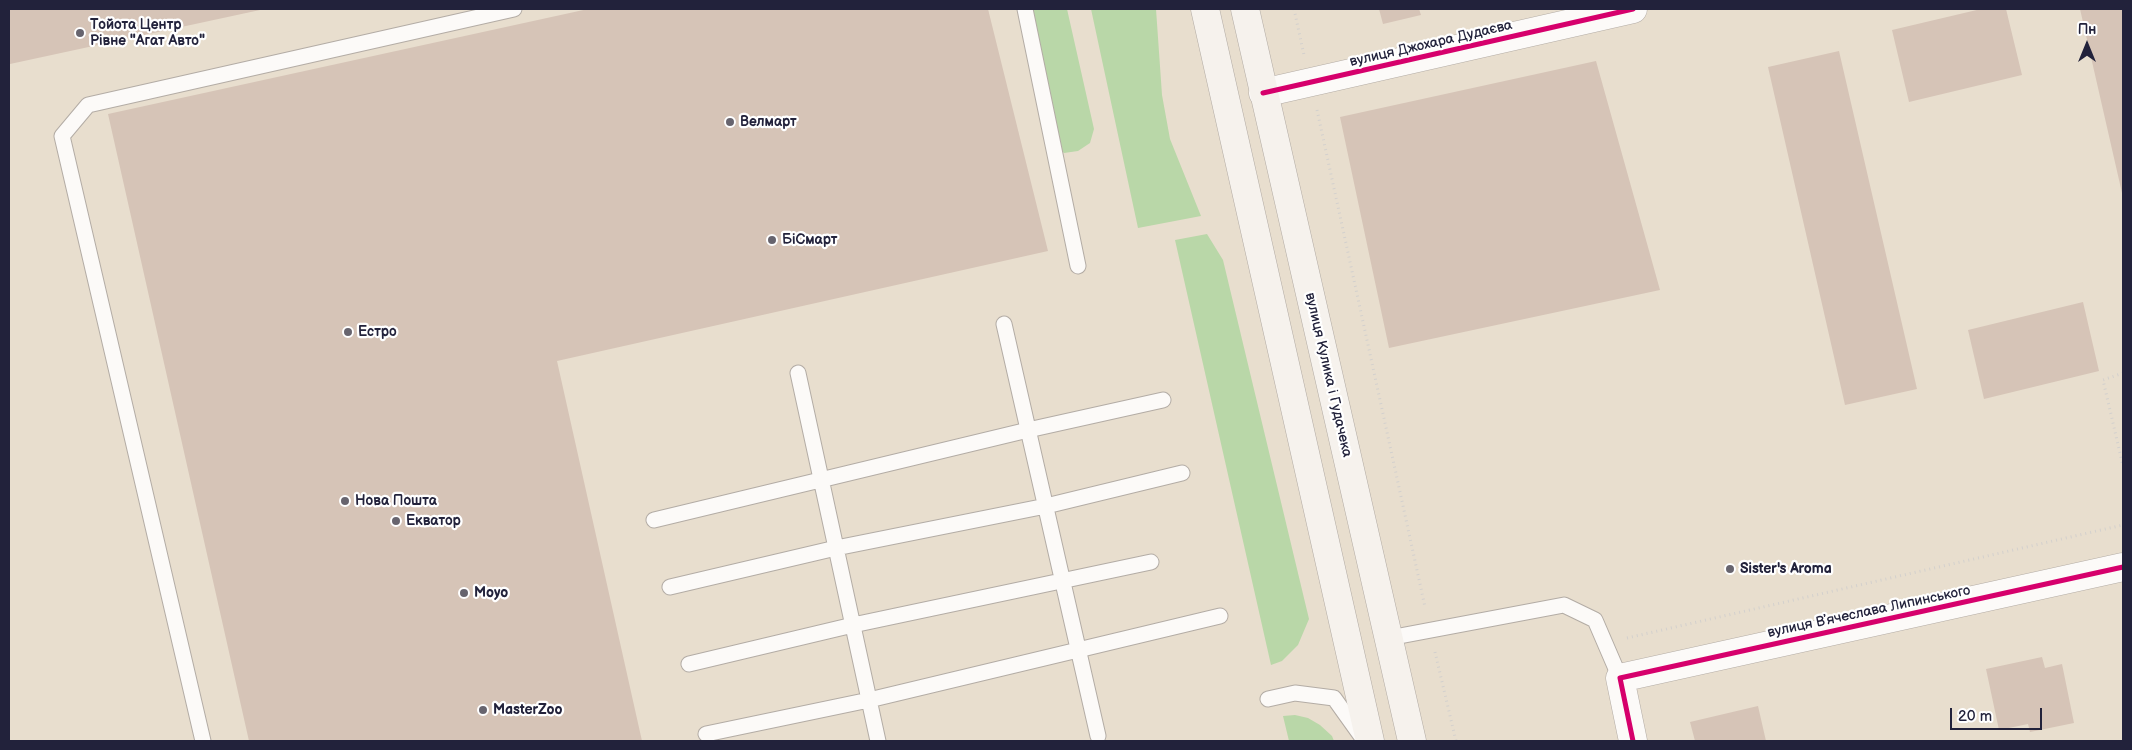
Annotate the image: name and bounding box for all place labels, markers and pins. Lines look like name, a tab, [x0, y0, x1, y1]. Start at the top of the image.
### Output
place label: Тойота Центр Рівне "Агат Авто"	[90, 17, 205, 49]
marker: Тойота Центр Рівне "Агат Авто"	[74, 27, 86, 39]
place label: Велмарт	[740, 114, 797, 130]
marker: Велмарт	[724, 116, 736, 128]
place label: БіСмарт	[782, 232, 837, 248]
marker: БіСмарт	[766, 234, 778, 246]
place label: Естро	[358, 324, 397, 340]
marker: Естро	[342, 326, 354, 338]
place label: Нова Пошта	[355, 493, 437, 509]
marker: Нова Пошта	[339, 495, 351, 507]
place label: Екватор	[406, 513, 461, 529]
marker: Екватор	[390, 515, 402, 527]
place label: Sister's Aroma	[1740, 561, 1832, 577]
marker: Sister's Aroma	[1724, 563, 1736, 575]
place label: Moyo	[474, 585, 508, 601]
marker: Moyo	[458, 587, 470, 599]
place label: MasterZoo	[493, 702, 562, 718]
marker: MasterZoo	[477, 704, 489, 716]

